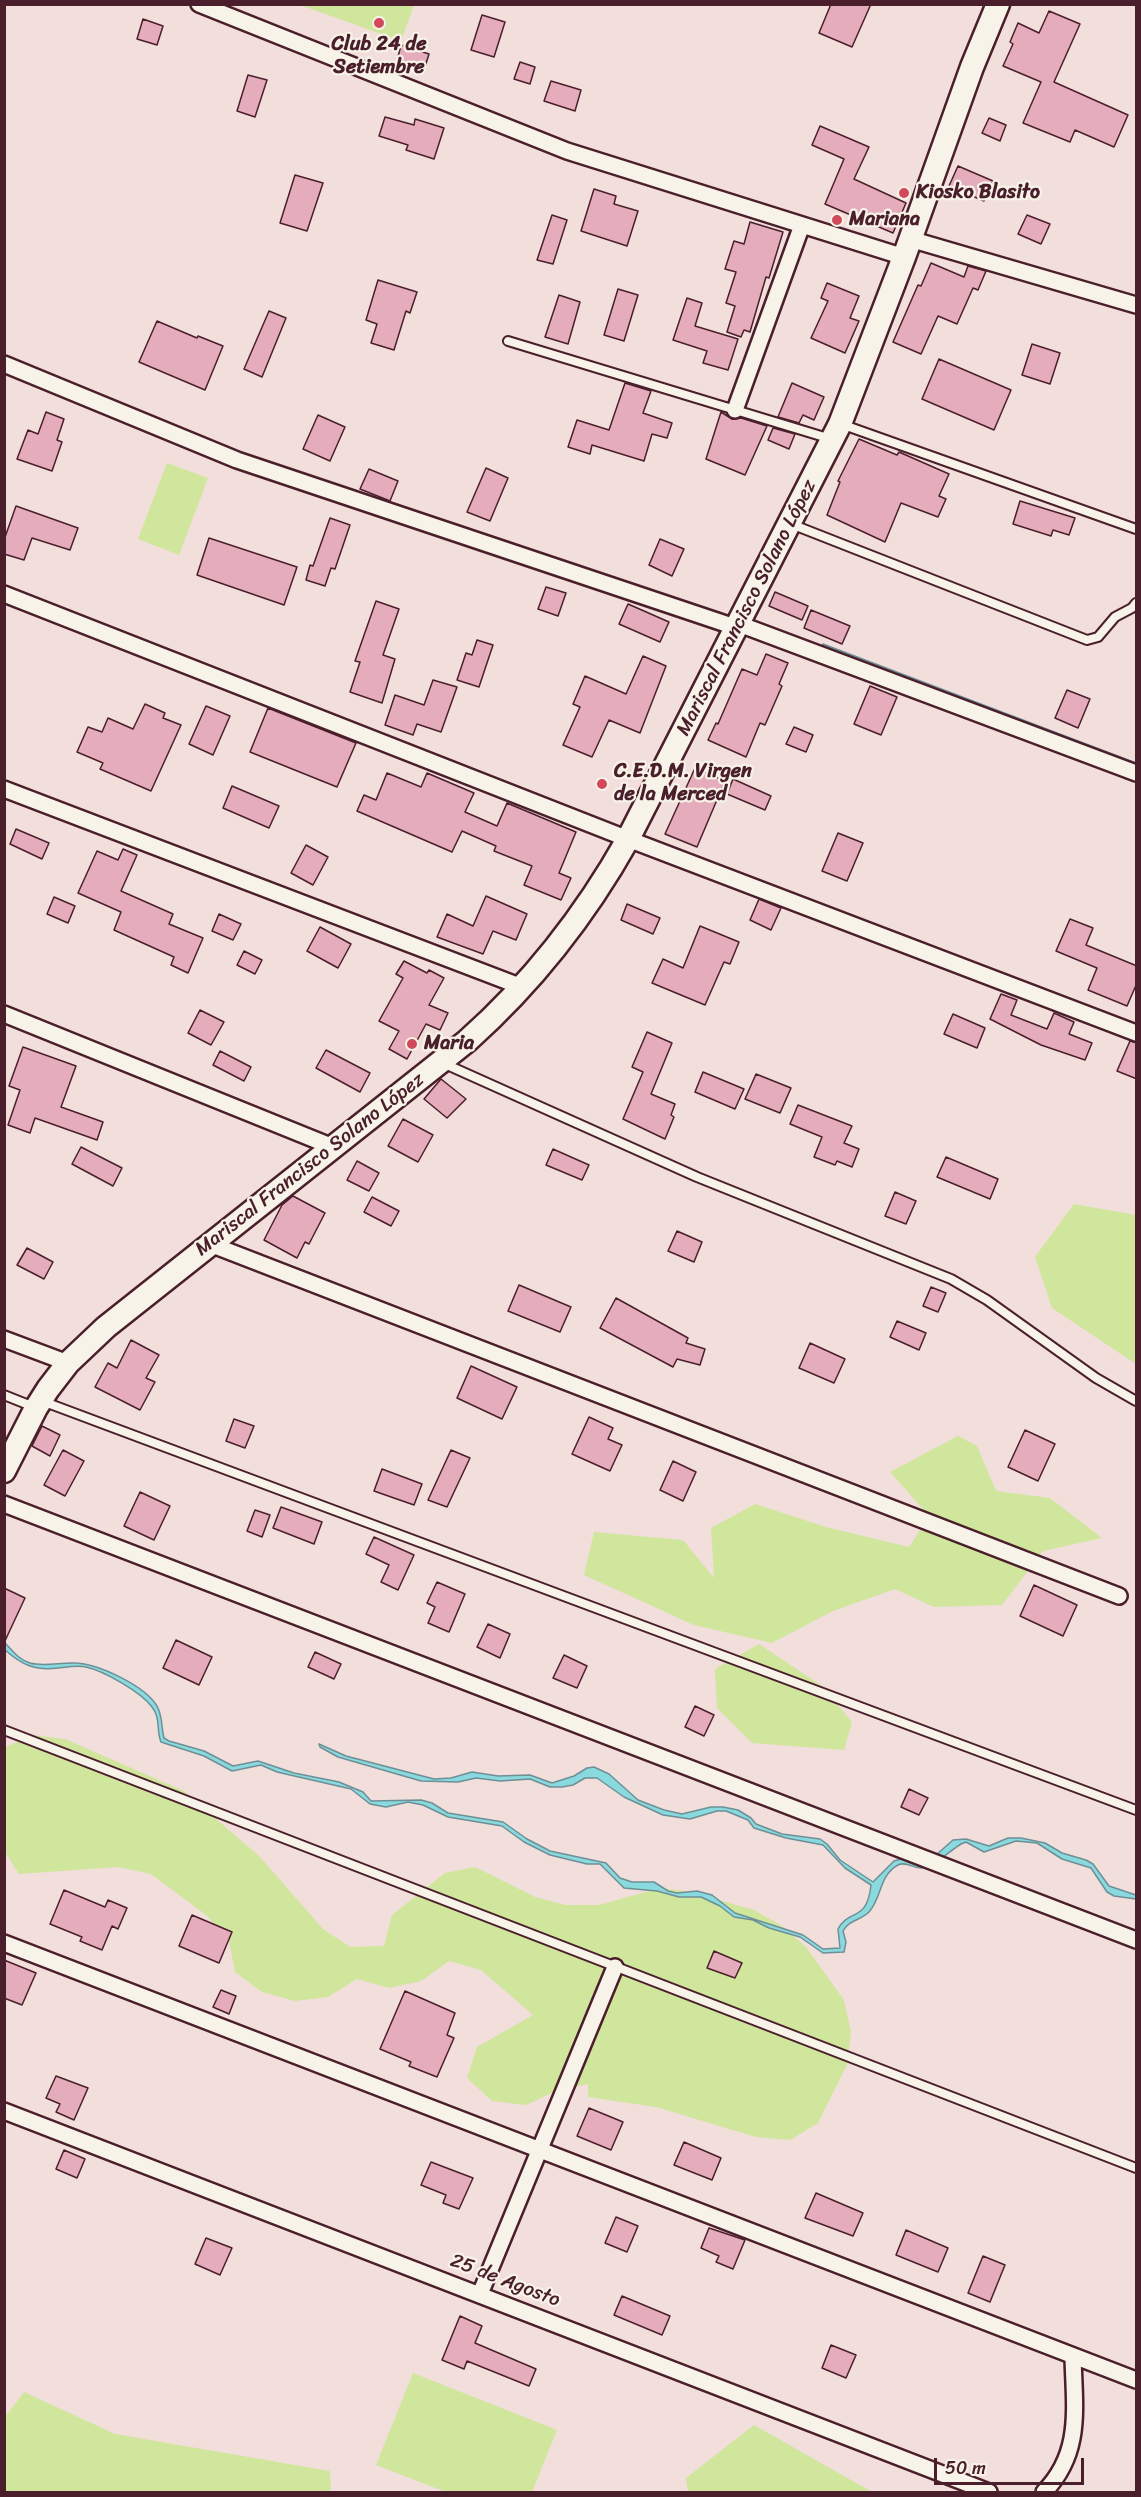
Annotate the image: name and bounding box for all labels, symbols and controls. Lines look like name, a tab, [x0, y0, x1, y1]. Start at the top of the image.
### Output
marker: Club 24 de Setiembre	[372, 16, 386, 30]
place label: Club 24 de Setiembre	[332, 33, 426, 80]
place label: Kiosko Blasito	[916, 181, 1040, 205]
marker: Kiosko Blasito	[897, 186, 911, 200]
place label: Mariana	[849, 208, 920, 232]
marker: Mariana	[830, 213, 844, 227]
street label: Mariscal Francisco Solano López	[672, 476, 822, 740]
place label: C.E.D.M. Virgen de la Merced	[614, 760, 752, 807]
marker: C.E.D.M. Virgen de la Merced	[595, 777, 609, 791]
place label: Maria	[424, 1032, 474, 1056]
marker: Maria	[405, 1037, 419, 1051]
street label: Mariscal Francisco Solano López	[191, 1068, 429, 1262]
street label: 25 de Agosto	[447, 2249, 563, 2313]
scale bar	[937, 2446, 1087, 2484]
text: 50 m	[945, 2452, 986, 2484]

